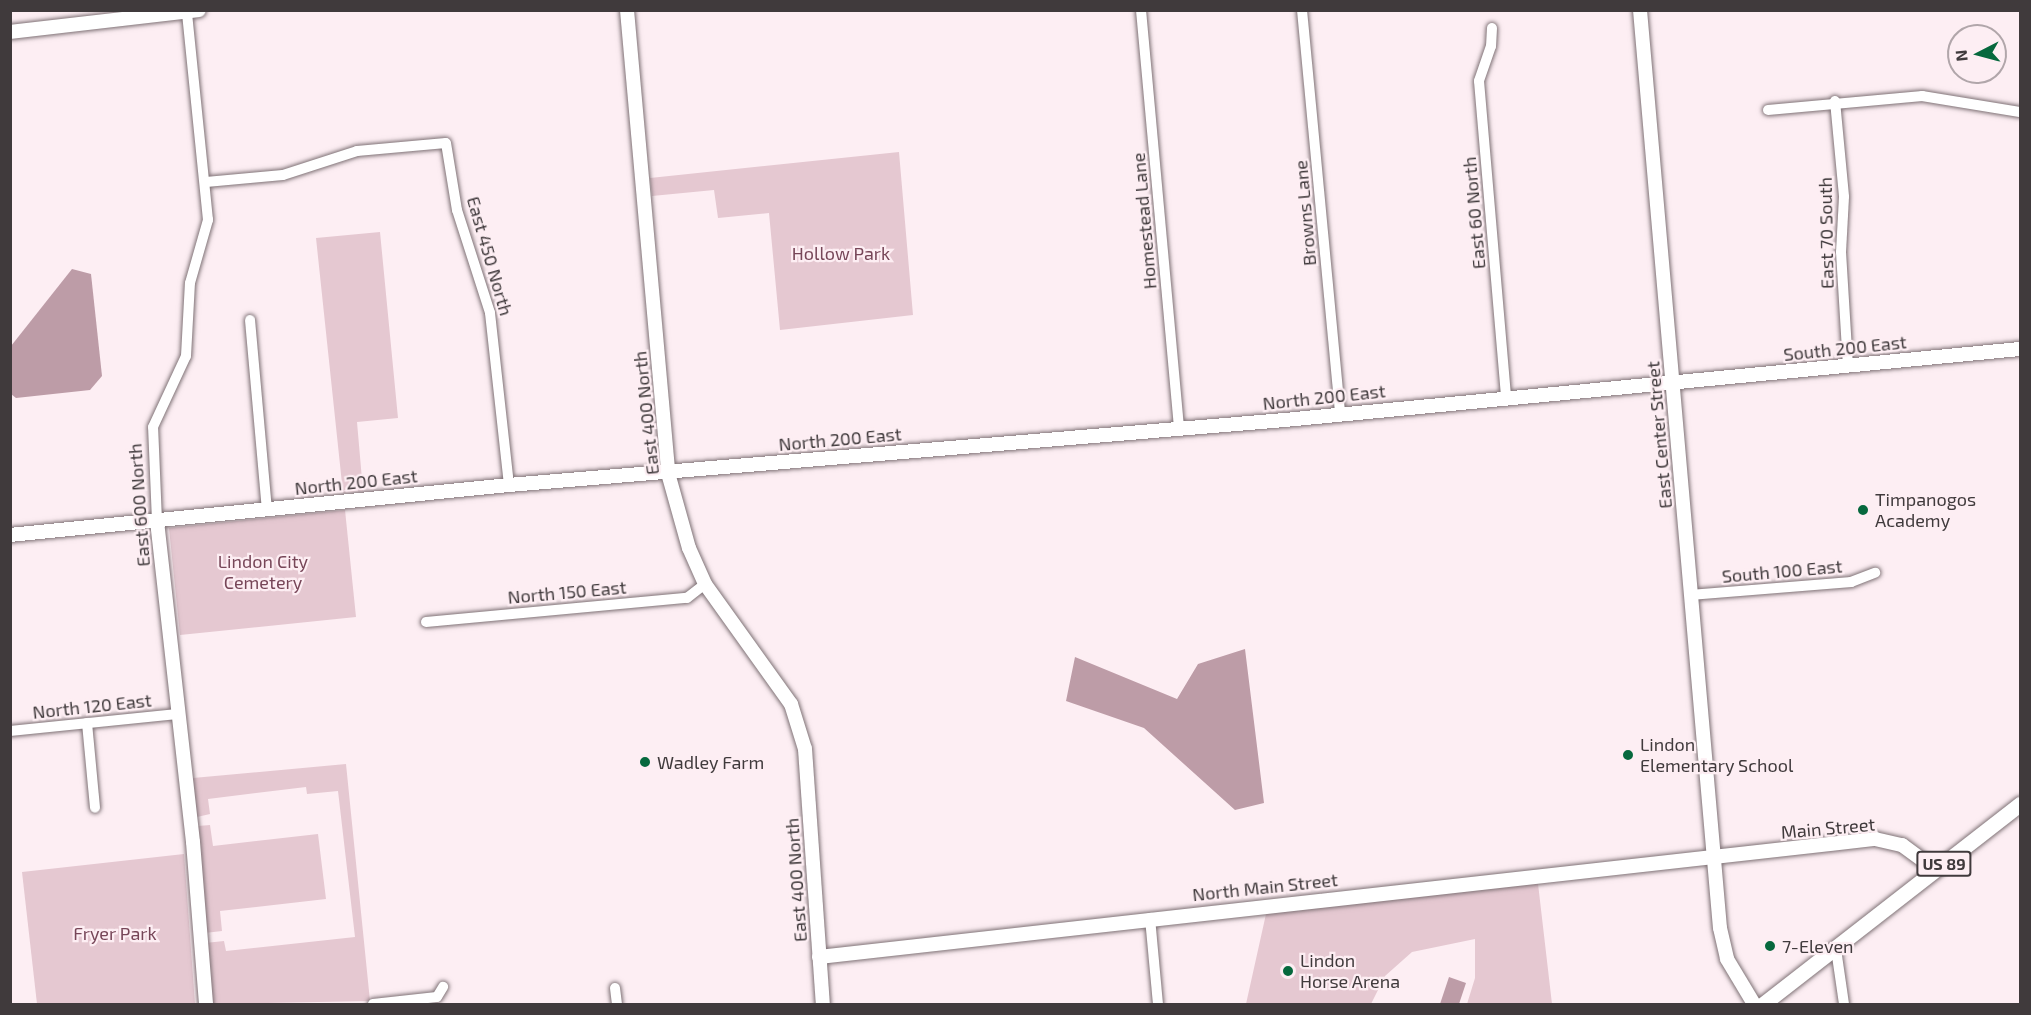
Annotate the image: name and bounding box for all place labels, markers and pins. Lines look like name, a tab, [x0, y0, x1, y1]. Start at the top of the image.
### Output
place label: Timpanogos Academy	[1875, 489, 1976, 532]
marker: Timpanogos Academy	[1856, 503, 1870, 517]
place label: Lindon Elementary School	[1640, 734, 1794, 777]
marker: Lindon Elementary School	[1621, 748, 1635, 762]
place label: Wadley Farm	[657, 751, 765, 773]
marker: Wadley Farm	[638, 755, 652, 769]
place label: 7-Eleven	[1782, 935, 1854, 957]
marker: 7-Eleven	[1763, 939, 1777, 953]
place label: Lindon Horse Arena	[1300, 950, 1400, 992]
marker: Lindon Horse Arena	[1281, 964, 1295, 978]

